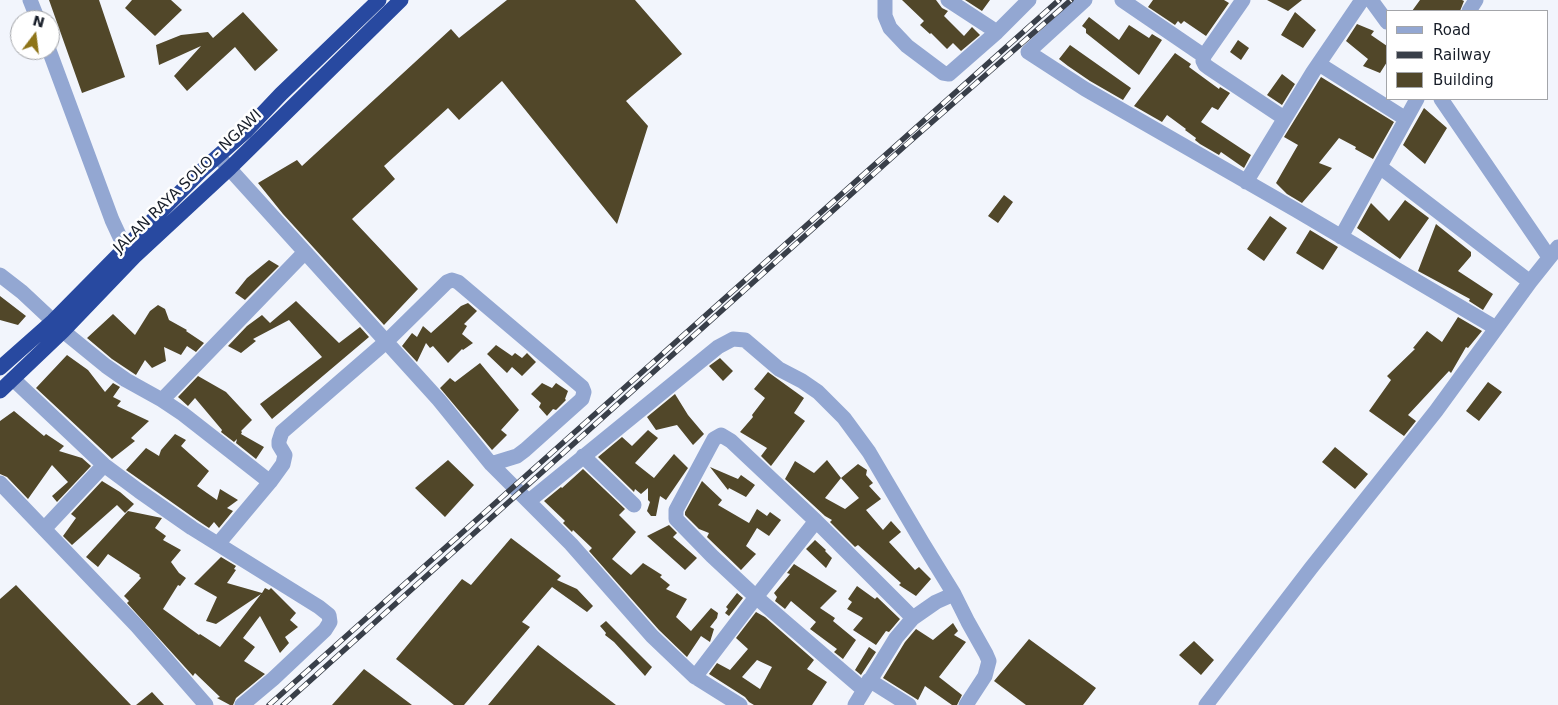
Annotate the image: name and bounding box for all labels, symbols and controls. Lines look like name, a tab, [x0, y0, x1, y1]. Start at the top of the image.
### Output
north arrow	[10, 10, 60, 60]
legend	[1386, 10, 1548, 100]
text: N	[31, 12, 46, 31]
text: Road	[1433, 21, 1471, 39]
text: Railway	[1433, 46, 1491, 64]
text: Building	[1433, 71, 1494, 89]
street label: JALAN RAYA SOLO - NGAWI	[110, 106, 266, 258]

